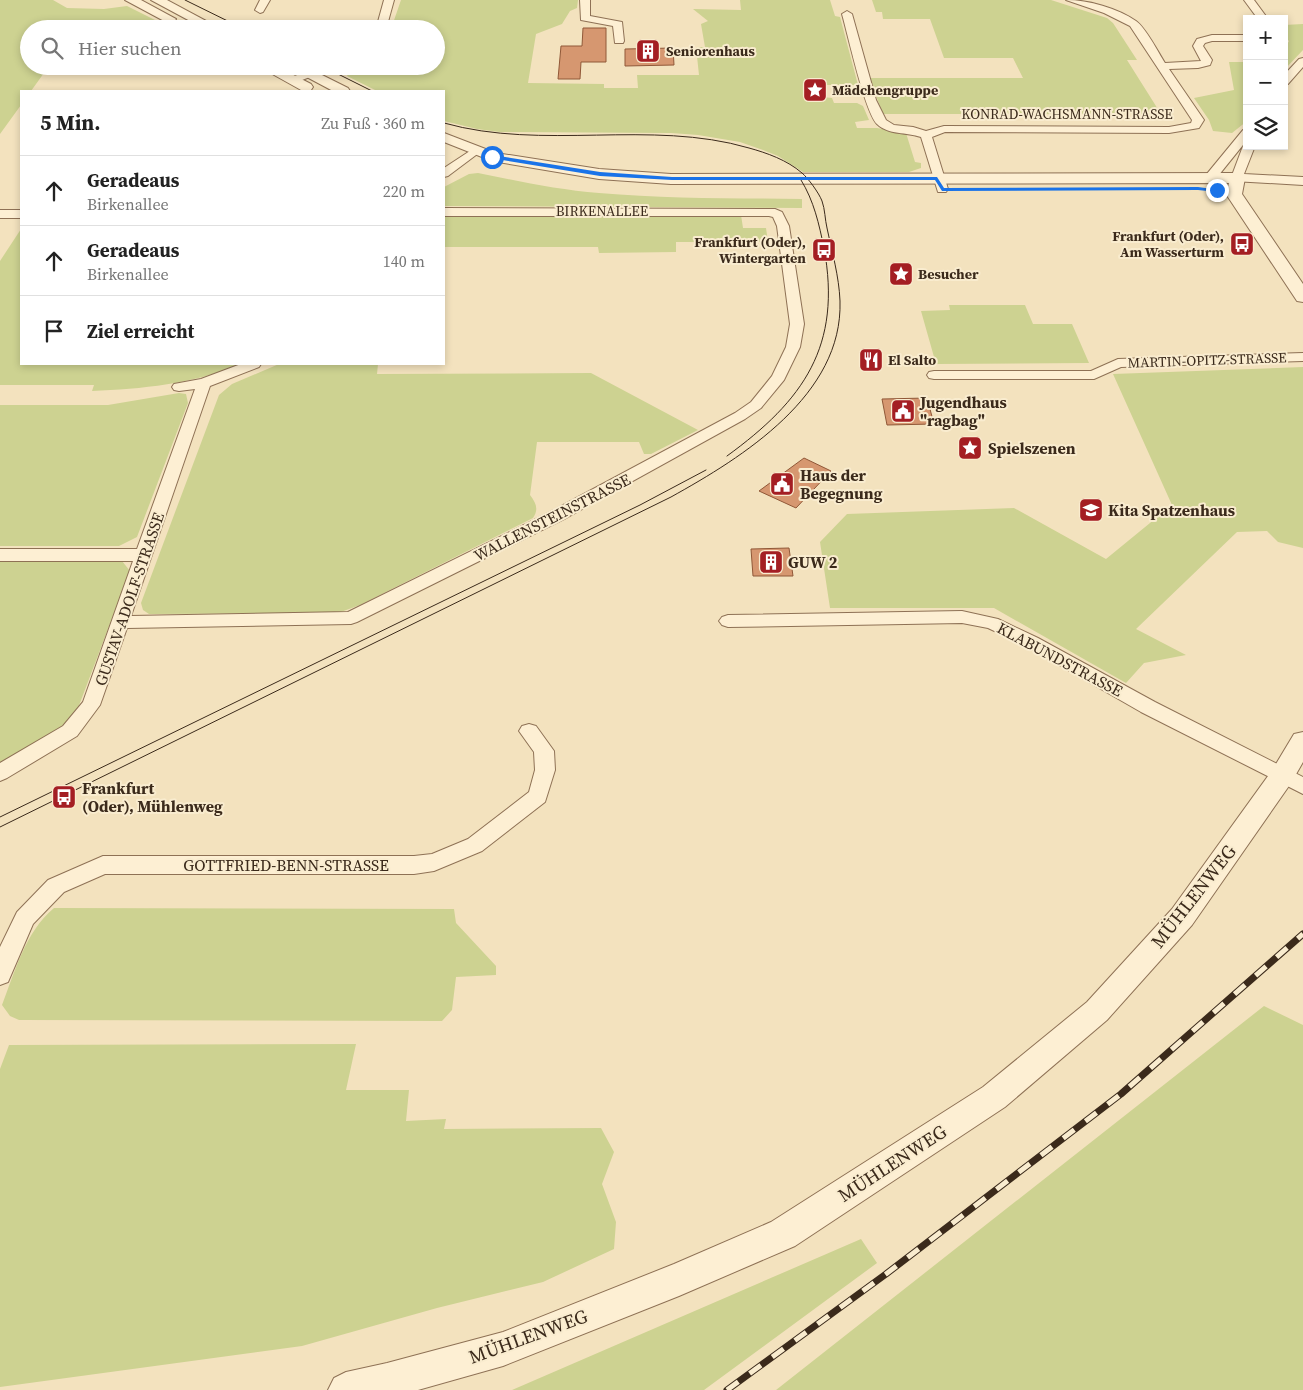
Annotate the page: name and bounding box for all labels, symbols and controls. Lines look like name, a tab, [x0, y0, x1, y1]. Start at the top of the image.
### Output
map controls	[1243, 15, 1288, 150]
button: +	[1243, 15, 1288, 60]
search box	[20, 20, 445, 75]
icon: search	[38, 34, 66, 62]
text: Hier suchen	[78, 35, 182, 61]
building icon: Seniorenhaus	[635, 38, 661, 64]
place label: Seniorenhaus	[666, 41, 755, 61]
button: −	[1243, 60, 1288, 105]
place icon: Mädchengruppe	[802, 77, 828, 103]
place label: Mädchengruppe	[832, 80, 938, 100]
street label: KONRAD-WACHSMANN-STRASSE	[961, 104, 1173, 124]
button: layers	[1243, 105, 1288, 150]
text: 5 Min.	[40, 108, 101, 137]
text: Zu Fuß · 360 m	[321, 112, 425, 134]
route start	[481, 146, 504, 169]
text: Geradeaus	[87, 167, 179, 193]
icon: ahead	[40, 177, 68, 205]
route end	[1206, 179, 1229, 202]
text: 220 m	[383, 180, 425, 202]
text: Birkenallee	[87, 193, 169, 215]
street label: BIRKENALLEE	[556, 201, 648, 221]
place label: Frankfurt (Oder), Am Wasserturm	[1112, 226, 1224, 262]
bus stop icon: Frankfurt (Oder), Am Wasserturm	[1229, 231, 1255, 257]
place label: Frankfurt (Oder), Wintergarten	[694, 232, 806, 268]
text: Geradeaus	[87, 237, 179, 263]
bus stop icon: Frankfurt (Oder), Wintergarten	[811, 237, 837, 263]
icon: ahead	[40, 247, 68, 275]
text: 140 m	[383, 250, 425, 272]
place icon: Besucher	[888, 261, 914, 287]
text: Birkenallee	[87, 263, 169, 285]
place label: Besucher	[918, 264, 979, 284]
icon: arrive	[40, 317, 68, 345]
text: Ziel erreicht	[87, 318, 194, 344]
restaurant icon: El Salto	[858, 347, 884, 373]
street label: MARTIN-OPITZ-STRASSE	[1127, 347, 1287, 373]
place label: El Salto	[888, 350, 936, 370]
place label: Jugendhaus "ragbag"	[919, 391, 1007, 431]
public building icon: Jugendhaus "ragbag"	[890, 398, 916, 424]
place icon: Spielszenen	[957, 435, 983, 461]
place label: Spielszenen	[988, 437, 1076, 459]
place label: Haus der Begegnung	[800, 464, 883, 504]
street label: WALLENSTEINSTRASSE	[470, 468, 635, 566]
public building icon: Haus der Begegnung	[769, 471, 795, 497]
school or university icon: Kita Spatzenhaus	[1078, 497, 1104, 523]
place label: Kita Spatzenhaus	[1108, 499, 1235, 521]
street label: GUSTAV-ADOLF-STRASSE	[89, 509, 169, 689]
building icon: GUW 2	[758, 549, 784, 575]
place label: GUW 2	[788, 551, 838, 573]
street label: KLABUNDSTRASSE	[993, 617, 1127, 702]
place label: Frankfurt (Oder), Mühlenweg	[82, 777, 223, 817]
bus stop icon: Frankfurt (Oder), Mühlenweg	[51, 784, 77, 810]
street label: MÜHLENWEG	[1144, 839, 1242, 953]
street label: GOTTFRIED-BENN-STRASSE	[183, 854, 389, 876]
street label: MÜHLENWEG	[833, 1118, 951, 1208]
street label: MÜHLENWEG	[465, 1302, 591, 1370]

